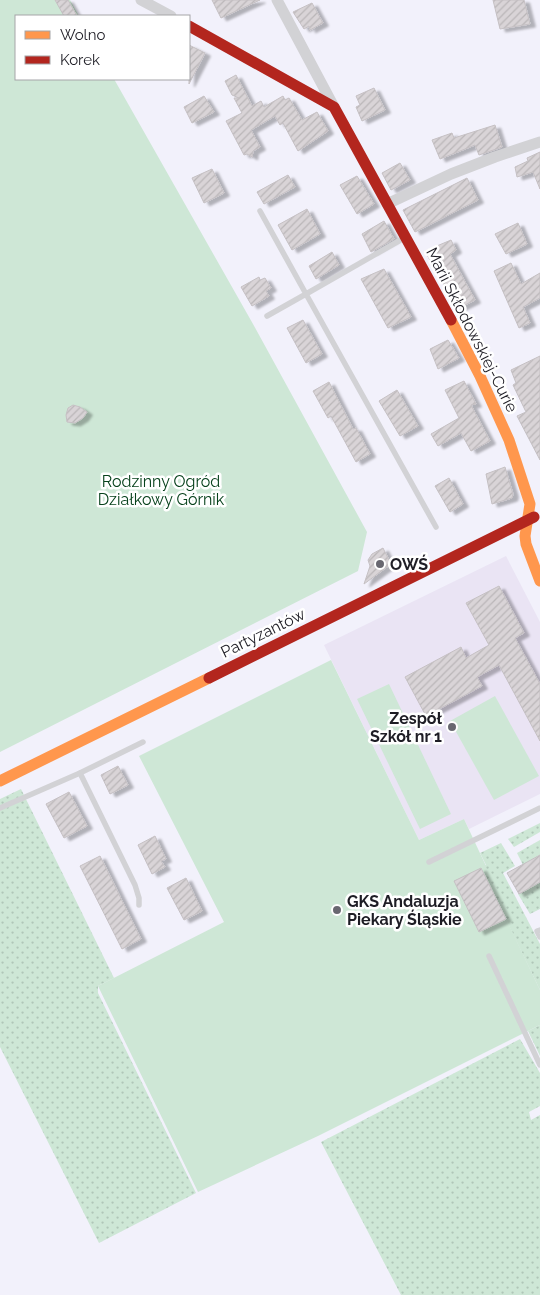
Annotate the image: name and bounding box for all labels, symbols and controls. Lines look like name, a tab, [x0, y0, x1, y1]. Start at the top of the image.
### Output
legend	[15, 15, 190, 80]
text: Wolno	[60, 26, 105, 44]
text: Korek	[60, 51, 100, 69]
street label: Marii Skłodowskiej-Curie	[422, 245, 522, 415]
park label: Rodzinny Ogród Działkowy Górnik	[98, 472, 225, 509]
place label: OWŚ	[390, 554, 428, 574]
marker: OWŚ	[374, 558, 386, 570]
street label: Partyzantów	[218, 604, 308, 662]
place label: Zespół Szkół nr 1	[370, 709, 442, 746]
marker: Zespół Szkół nr 1	[446, 721, 458, 733]
place label: GKS Andaluzja Piekary Śląskie	[347, 892, 462, 929]
marker: GKS Andaluzja Piekary Śląskie	[331, 904, 343, 916]

